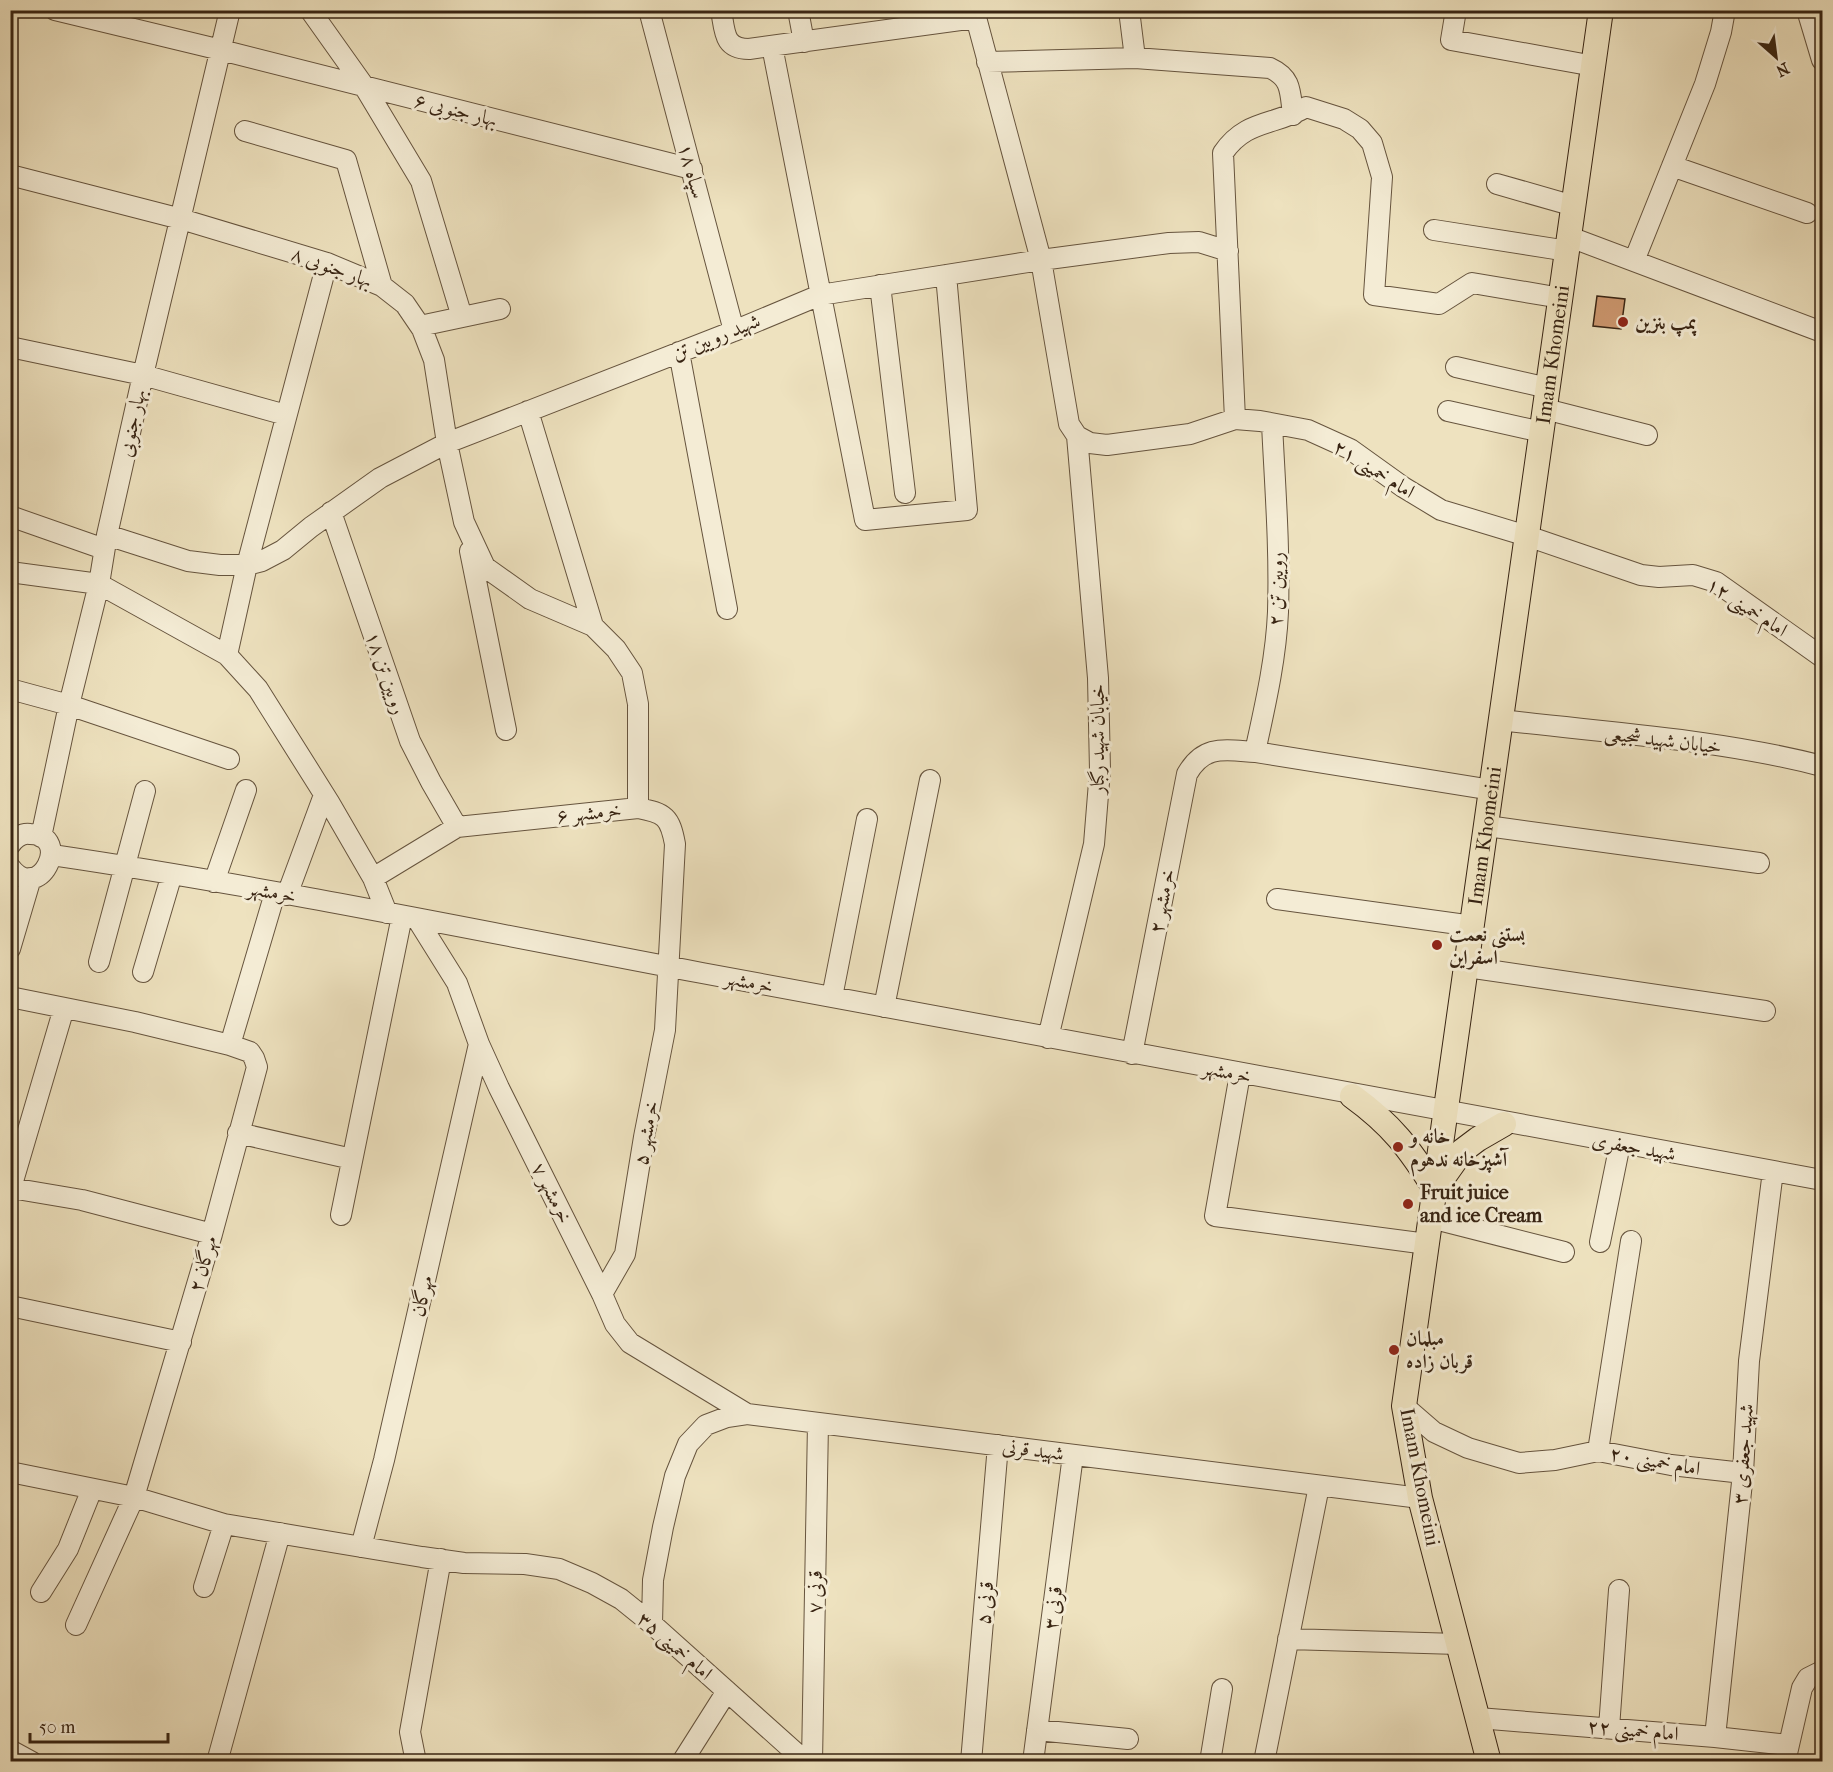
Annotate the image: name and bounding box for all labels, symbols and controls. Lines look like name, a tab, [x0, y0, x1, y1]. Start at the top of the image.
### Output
north arrow	[1746, 27, 1806, 87]
text: N	[1772, 59, 1793, 81]
street label: بهار جنوبی ۶	[411, 89, 500, 134]
street label: سپاه ۱۸	[672, 141, 710, 201]
street label: بهار جنوبی ۸	[287, 242, 376, 295]
street label: Imam Khomeini	[1531, 284, 1574, 426]
street label: شهید رویین تن	[669, 309, 764, 366]
place label: پمپ بنزین	[1635, 311, 1697, 337]
marker: پمپ بنزین	[1616, 315, 1630, 329]
street label: بهار جنوبی	[114, 387, 153, 460]
street label: امام خمینی ۲۱	[1326, 435, 1419, 508]
street label: رویین تن ۲	[1264, 552, 1289, 626]
street label: امام خمینی ۱۲	[1699, 572, 1792, 647]
street label: رویین تن ۱۸	[360, 629, 411, 718]
street label: خیابان شهید رگبار	[1086, 684, 1110, 796]
street label: خیابان شهید شجیعی	[1603, 721, 1723, 761]
street label: Imam Khomeini	[1463, 765, 1506, 907]
street label: خرمشهر ۶	[555, 798, 623, 829]
street label: خرمشهر ۲	[1145, 867, 1180, 935]
street label: خرمشهر	[244, 876, 298, 909]
place label: بستنی نعمت اسفراین	[1449, 923, 1526, 970]
marker: بستنی نعمت اسفراین	[1430, 938, 1444, 952]
street label: خرمشهر	[721, 966, 775, 999]
street label: خرمشهر	[1199, 1056, 1253, 1089]
street label: خرمشهر ۵	[629, 1099, 664, 1167]
place label: خانه و آشپزخانه ندهوم	[1408, 1125, 1510, 1177]
street label: شهید جعفری	[1590, 1128, 1678, 1167]
marker: خانه و آشپزخانه ندهوم	[1391, 1140, 1405, 1154]
street label: خرمشهر ۷	[526, 1159, 577, 1228]
place label: Fruit juice and ice Cream	[1419, 1181, 1543, 1227]
marker: Fruit juice and ice Cream	[1401, 1197, 1415, 1211]
street label: مهرگان ۲	[183, 1233, 223, 1295]
street label: مهرگان	[405, 1273, 439, 1319]
place label: مبلمان قربان زاده	[1406, 1327, 1473, 1374]
marker: مبلمان قربان زاده	[1387, 1343, 1401, 1357]
street label: شهید جعفری ۳	[1728, 1403, 1759, 1505]
street label: Imam Khomeini	[1395, 1406, 1445, 1548]
street label: شهید قرنی	[1001, 1435, 1065, 1466]
street label: امام خمینی ۲۰	[1607, 1442, 1702, 1486]
street label: قرنی ۷	[803, 1570, 828, 1614]
street label: قرنی ۵	[972, 1580, 999, 1626]
street label: قرنی ۳	[1039, 1585, 1068, 1631]
street label: امام خمینی ۳۵	[629, 1607, 717, 1689]
scale bar	[30, 1706, 168, 1744]
street label: امام خمینی ۲۲	[1586, 1715, 1680, 1751]
text: 50 m	[39, 1717, 76, 1738]

